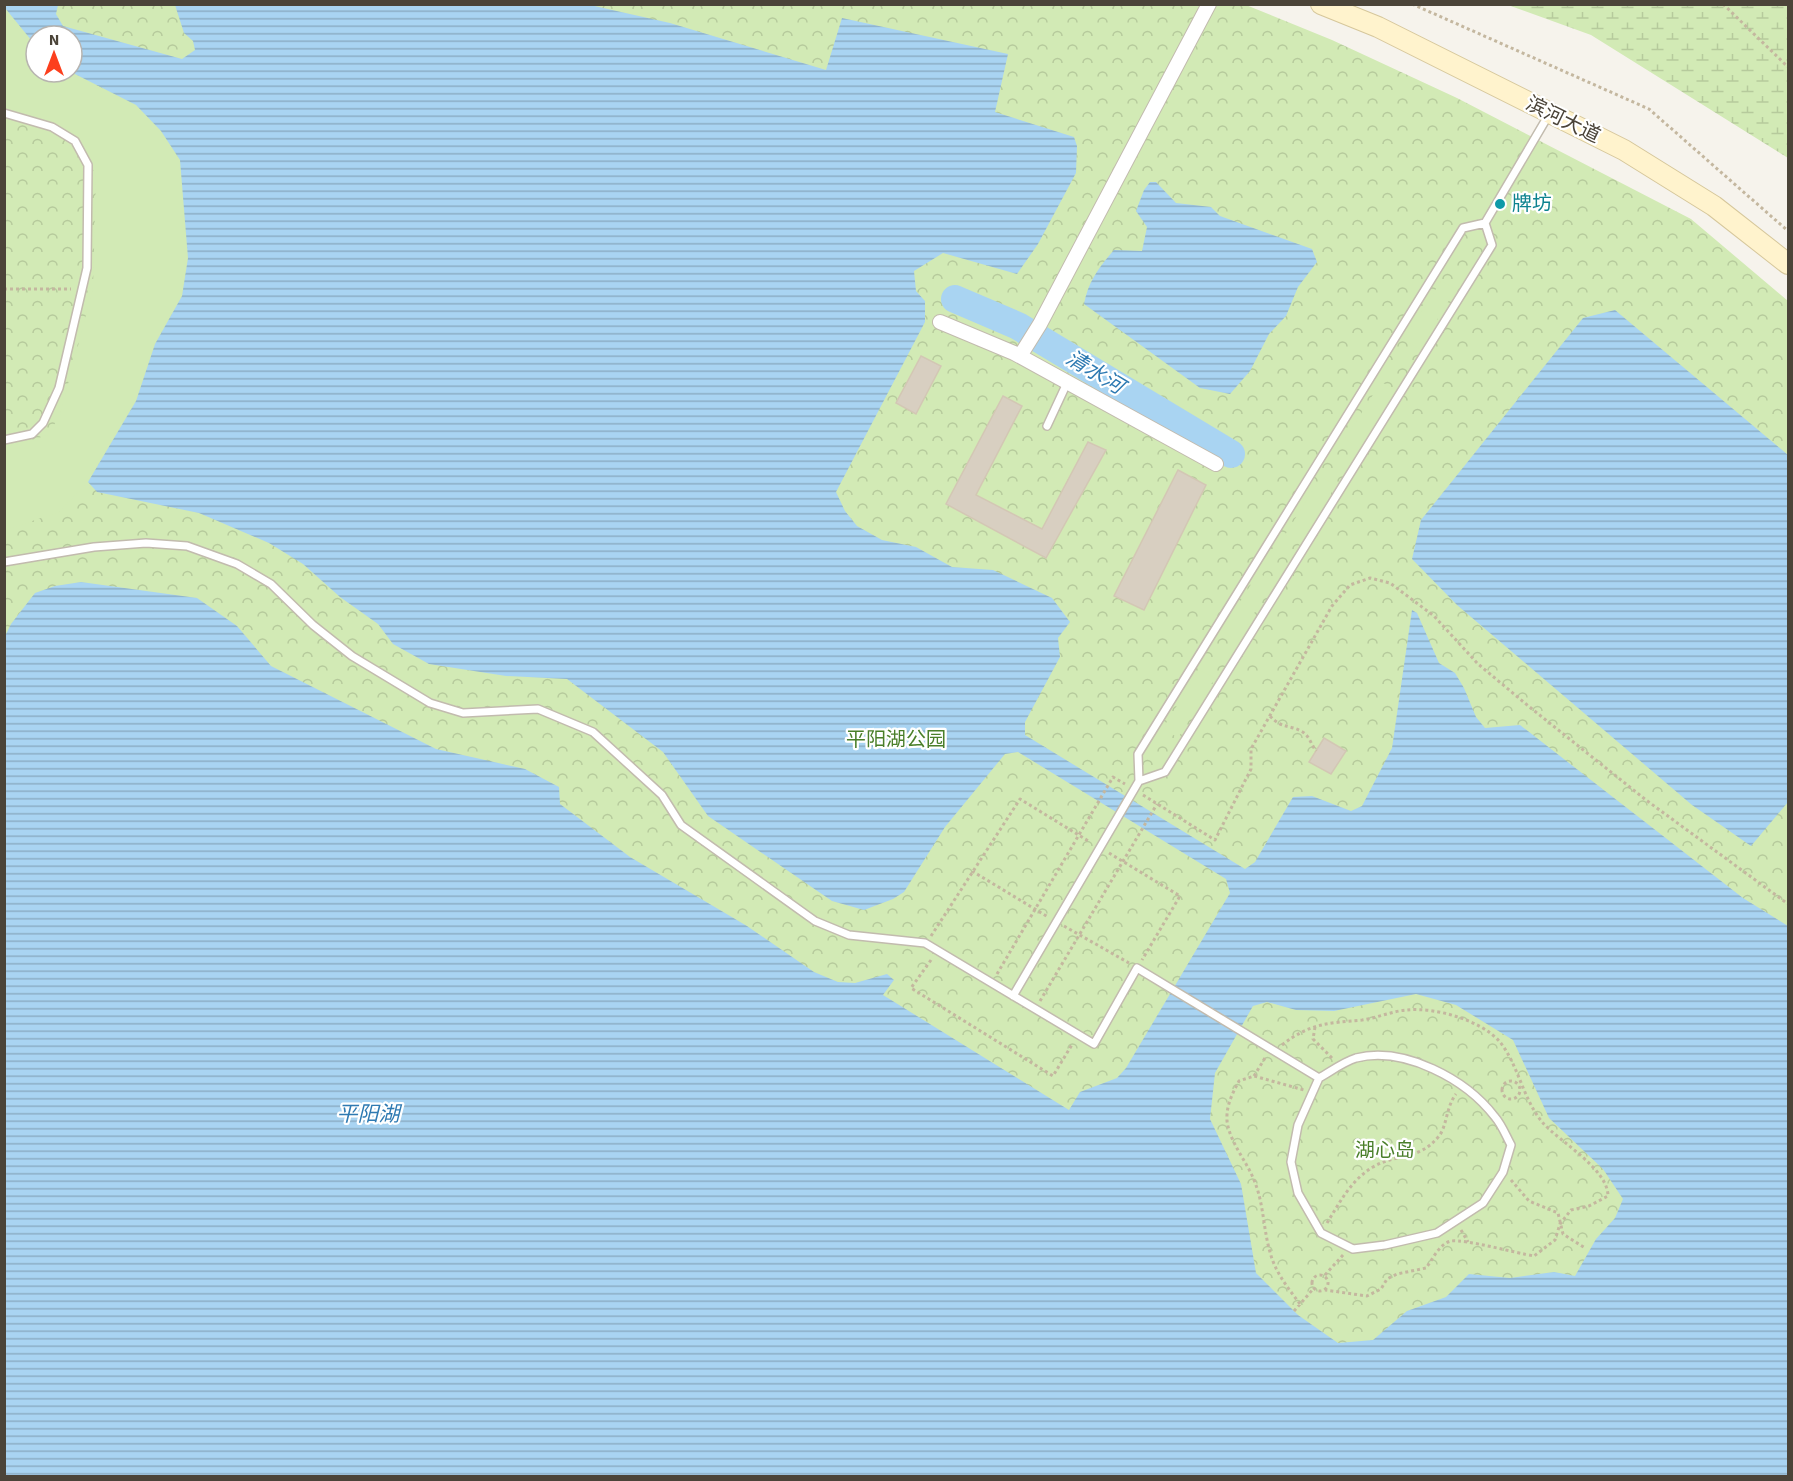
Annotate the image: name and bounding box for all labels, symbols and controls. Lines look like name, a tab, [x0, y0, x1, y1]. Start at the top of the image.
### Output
north arrow	[24, 24, 84, 84]
text: N	[49, 29, 59, 51]
street label: 滨河大道	[1521, 90, 1605, 150]
place label: 牌坊	[1512, 190, 1552, 218]
marker: 牌坊	[1493, 197, 1507, 211]
water label: 清水河	[1060, 343, 1133, 403]
park label: 平阳湖公园	[846, 726, 946, 754]
water label: 平阳湖	[337, 1099, 402, 1129]
park label: 湖心岛	[1355, 1137, 1415, 1165]

